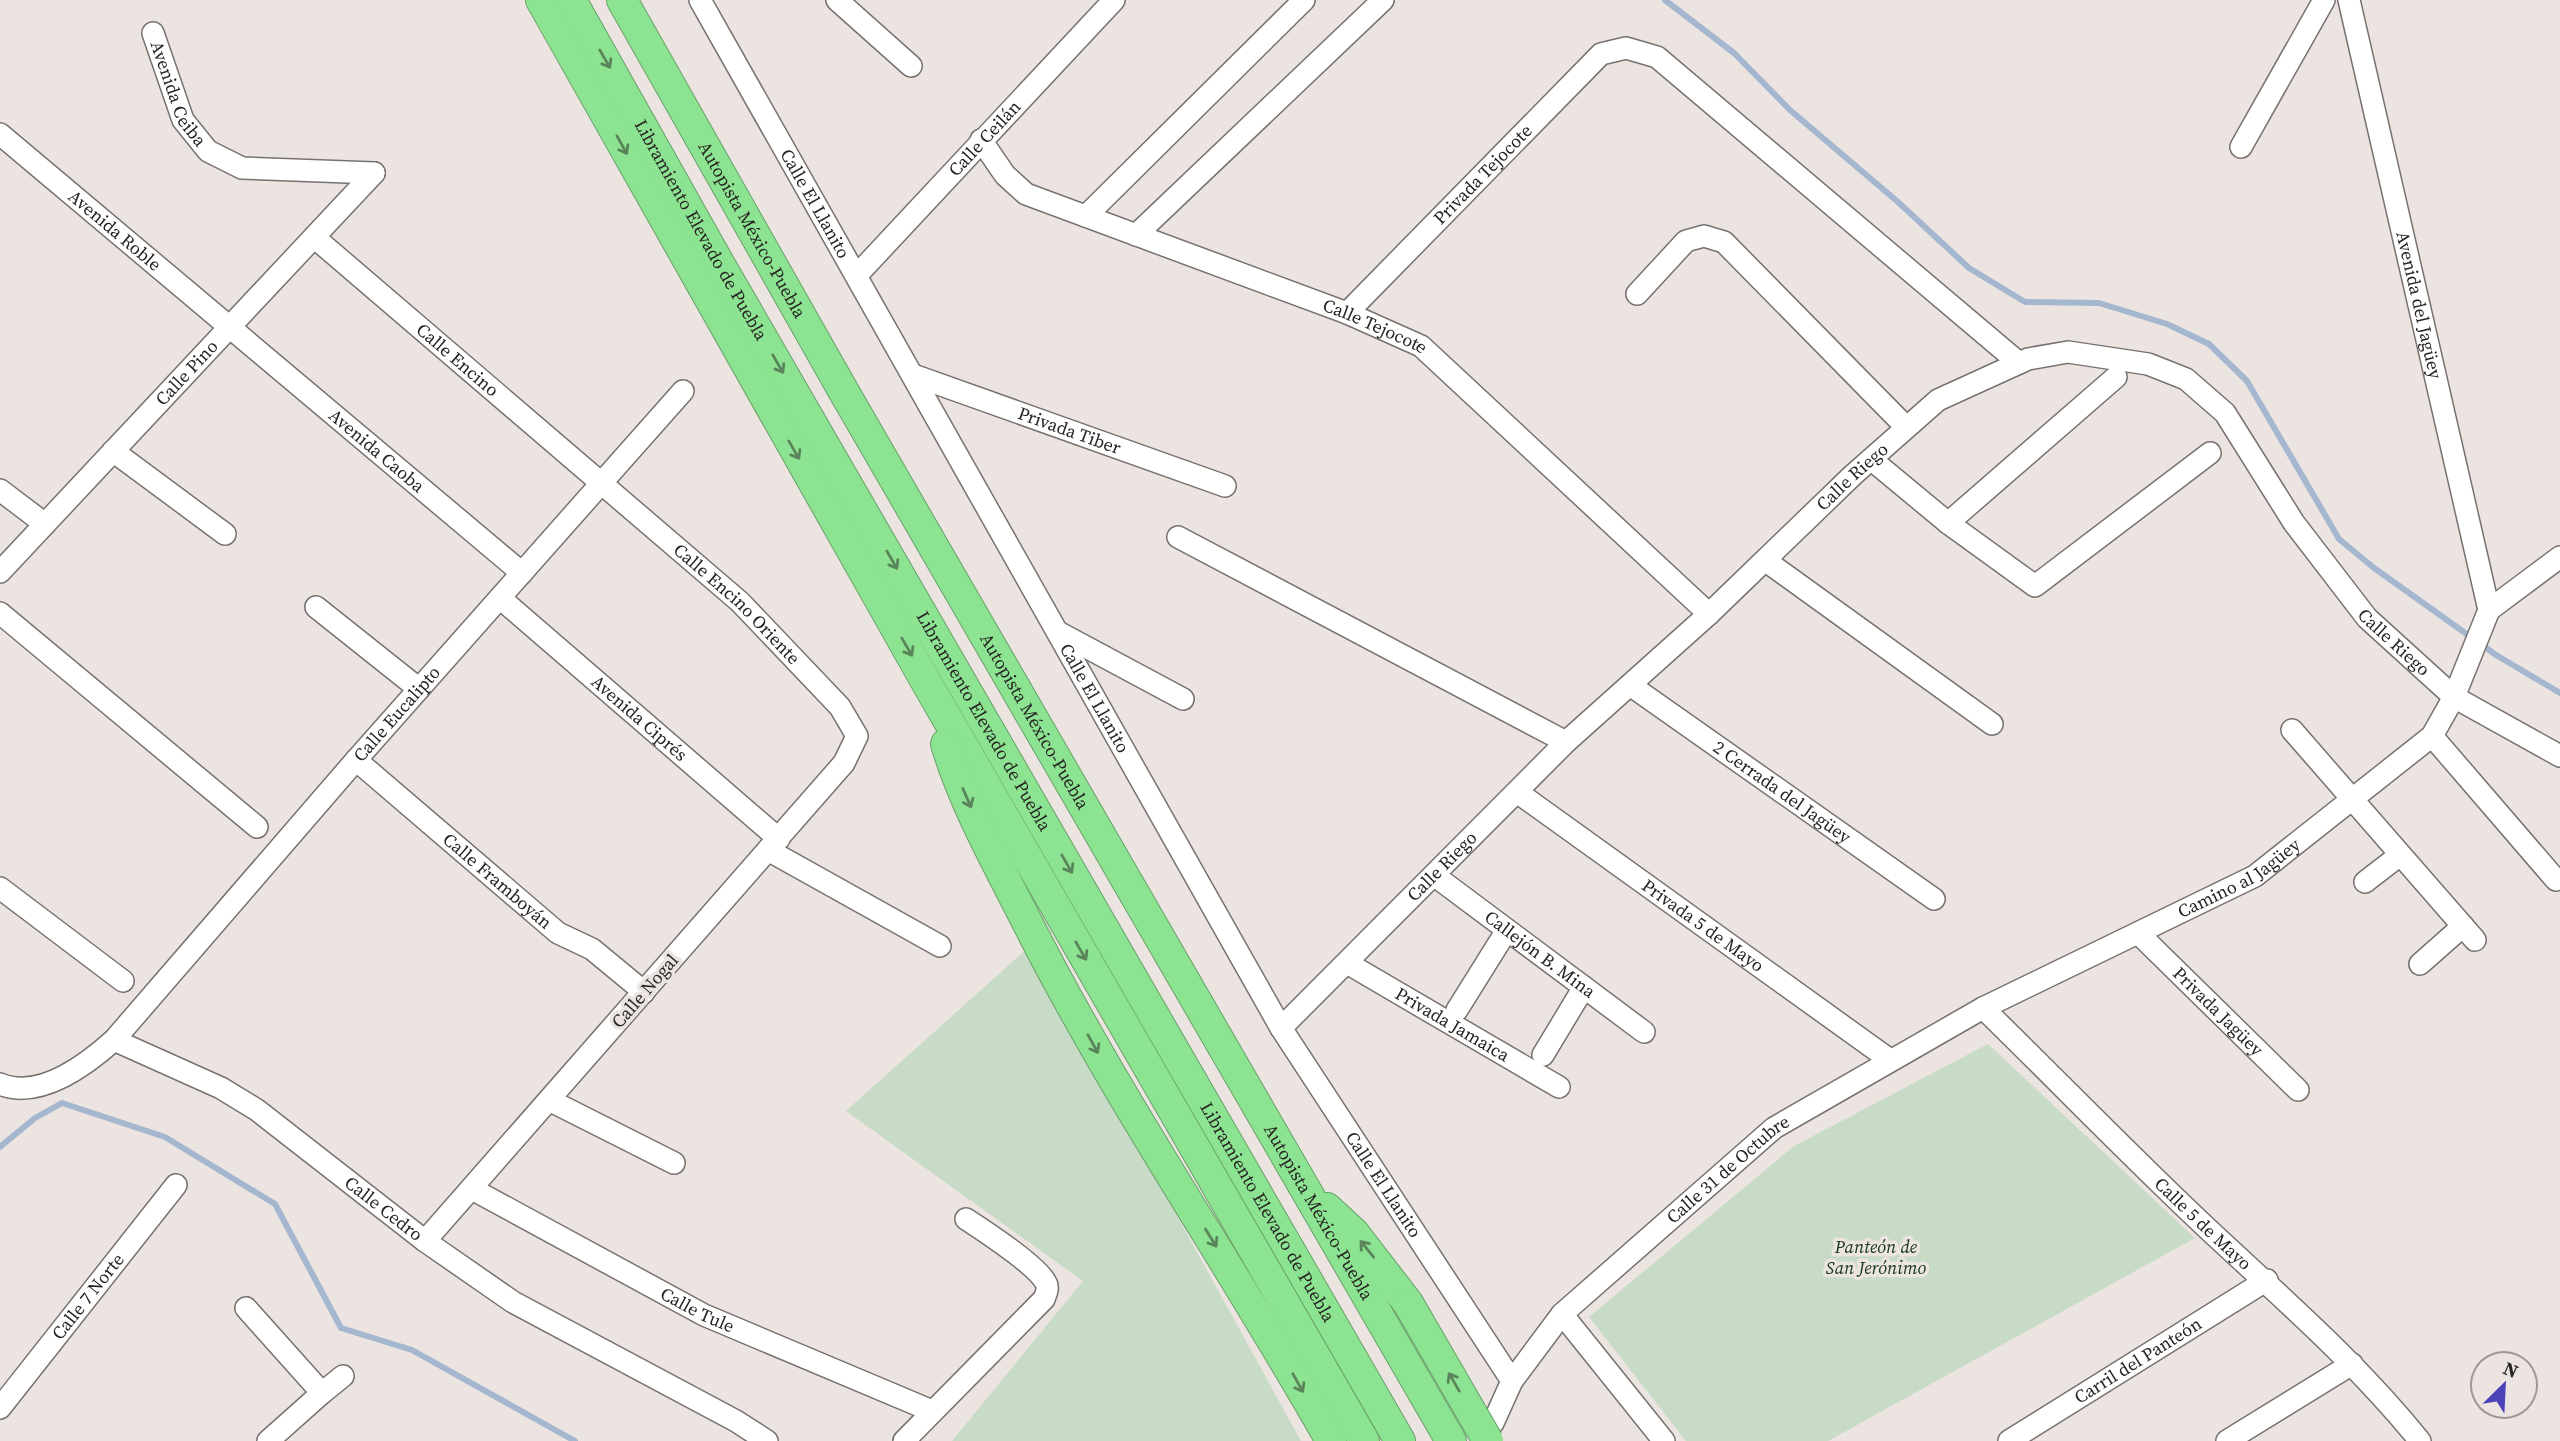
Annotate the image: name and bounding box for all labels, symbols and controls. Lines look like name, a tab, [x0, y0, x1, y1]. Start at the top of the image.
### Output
street label: Avenida Ceiba	[145, 37, 213, 152]
one-way arrow	[598, 49, 612, 69]
street label: Calle Ceilán	[942, 94, 1026, 182]
street label: Libramiento Elevado de Puebla	[629, 115, 774, 345]
street label: Privada Tejocote	[1428, 118, 1537, 230]
one-way arrow	[616, 134, 629, 155]
street label: Autopista México-Puebla	[693, 137, 813, 323]
street label: Calle El Llanito	[775, 144, 857, 263]
street label: Avenida Roble	[63, 184, 167, 277]
street label: Avenida del Jagüey	[2390, 229, 2449, 382]
street label: Calle Tejocote	[1319, 292, 1434, 359]
street label: Calle Encino	[411, 317, 505, 402]
street label: Calle Pino	[149, 334, 223, 411]
one-way arrow	[771, 353, 785, 373]
street label: Privada Tiber	[1015, 400, 1125, 460]
street label: Avenida Caoba	[324, 403, 431, 498]
street label: Calle Riego	[1810, 437, 1893, 516]
one-way arrow	[788, 439, 801, 460]
street label: Calle Encino Oriente	[668, 537, 806, 670]
one-way arrow	[885, 550, 899, 570]
street label: Calle Riego	[2352, 603, 2436, 682]
street label: Libramiento Elevado de Puebla	[911, 606, 1058, 836]
street label: Autopista México-Puebla	[974, 628, 1096, 814]
one-way arrow	[900, 637, 914, 657]
street label: Calle El Llanito	[1054, 639, 1136, 757]
street label: Calle Eucalipto	[347, 660, 446, 767]
street label: Avenida Ciprés	[586, 669, 693, 767]
street label: 2 Cerrada del Jagüey	[1708, 734, 1857, 849]
one-way arrow	[961, 787, 974, 808]
street label: Calle Riego	[1401, 825, 1482, 907]
street label: Calle Framboyán	[438, 827, 558, 935]
street label: Camino al Jagüey	[2173, 832, 2306, 924]
one-way arrow	[1060, 853, 1074, 873]
street label: Privada 5 de Mayo	[1637, 873, 1770, 978]
street label: Callejón B. Mina	[1480, 904, 1602, 1004]
one-way arrow	[1074, 940, 1088, 960]
street label: Calle Nogal	[605, 948, 684, 1033]
street label: Privada Jagüey	[2168, 961, 2270, 1062]
street label: Privada Jamaica	[1391, 981, 1515, 1068]
one-way arrow	[1087, 1033, 1100, 1054]
street label: Libramiento Elevado de Puebla	[1195, 1097, 1342, 1327]
street label: Calle 31 de Octubre	[1661, 1109, 1794, 1229]
street label: Autopista México-Puebla	[1258, 1119, 1380, 1305]
street label: Calle El Llanito	[1340, 1126, 1428, 1242]
street label: Calle Cedro	[340, 1170, 428, 1247]
street label: Calle 5 de Mayo	[2149, 1171, 2257, 1276]
one-way arrow	[1204, 1228, 1218, 1248]
park label: Panteón de San Jerónimo	[1826, 1234, 1926, 1280]
one-way arrow	[1360, 1240, 1375, 1258]
street label: Calle 7 Norte	[46, 1248, 130, 1345]
street label: Calle Tule	[656, 1281, 738, 1338]
street label: Carril del Panteón	[2069, 1311, 2206, 1409]
north arrow	[2469, 1350, 2539, 1420]
text: N	[2499, 1355, 2523, 1384]
one-way arrow	[1292, 1372, 1305, 1393]
one-way arrow	[1447, 1372, 1460, 1393]

